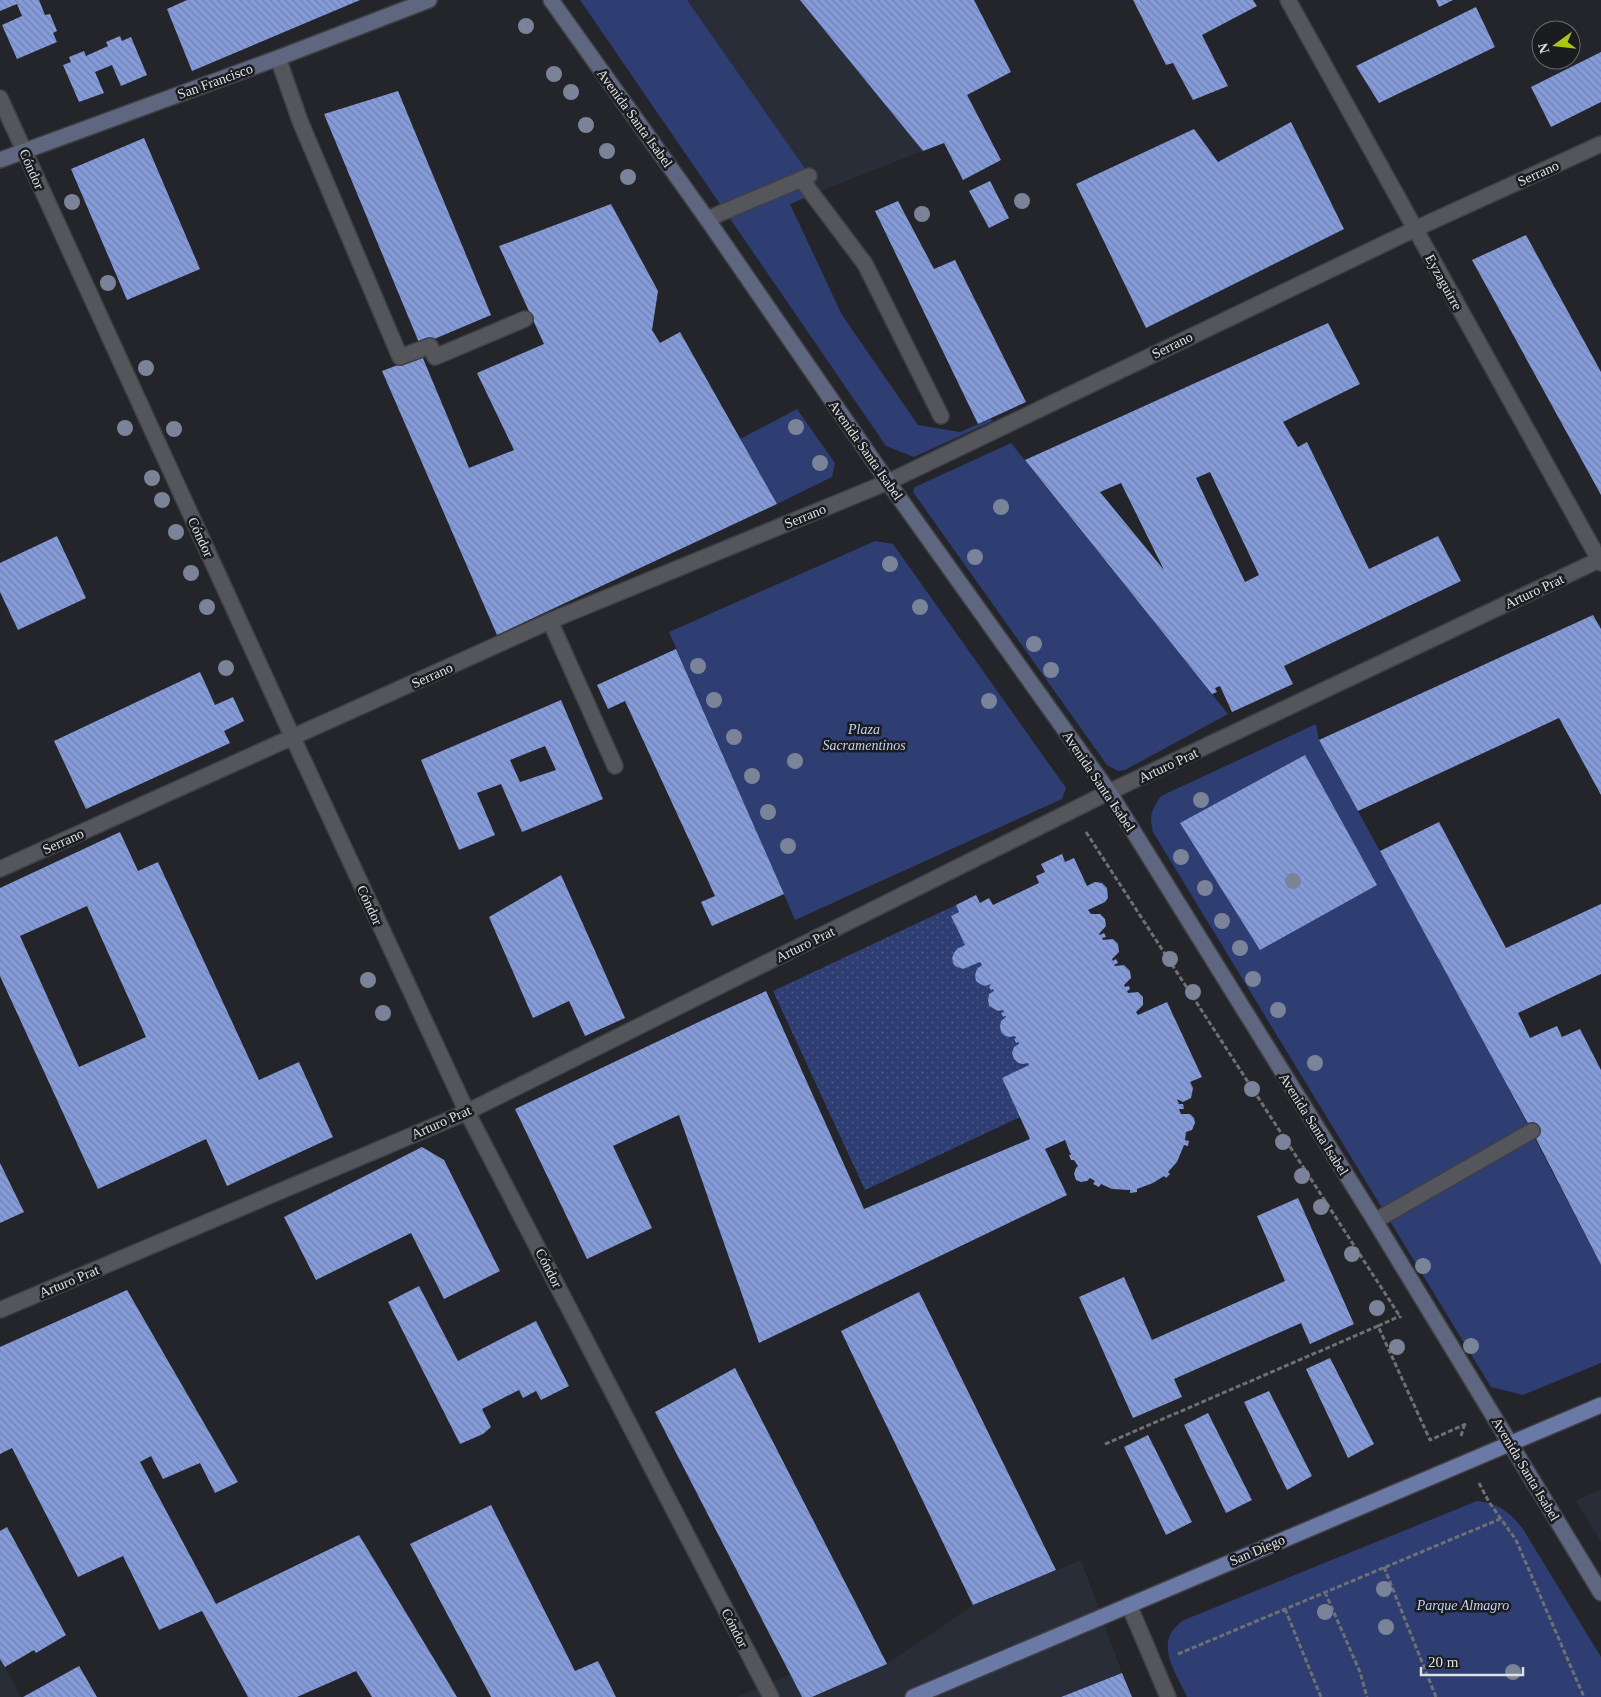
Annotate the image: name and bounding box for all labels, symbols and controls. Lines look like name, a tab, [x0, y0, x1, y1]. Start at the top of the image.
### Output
north arrow	[1531, 20, 1581, 70]
text: N	[1535, 41, 1552, 55]
street label: San Francisco	[176, 61, 255, 102]
street label: Avenida Santa Isabel	[594, 66, 675, 170]
street label: Cóndor	[16, 147, 47, 192]
street label: Serrano	[1515, 158, 1561, 189]
street label: Eyzaguirre	[1422, 252, 1465, 313]
street label: Serrano	[1149, 329, 1195, 362]
street label: Avenida Santa Isabel	[826, 398, 906, 503]
street label: Serrano	[782, 501, 828, 532]
street label: Cóndor	[185, 515, 216, 560]
street label: Arturo Prat	[1502, 571, 1566, 612]
street label: Serrano	[409, 660, 455, 691]
park label: Plaza Sacramentinos	[822, 722, 906, 753]
street label: Avenida Santa Isabel	[1059, 728, 1138, 834]
street label: Arturo Prat	[1136, 745, 1200, 786]
street label: Serrano	[40, 826, 86, 857]
street label: Cóndor	[354, 883, 385, 928]
street label: Arturo Prat	[773, 924, 837, 965]
street label: Avenida Santa Isabel	[1276, 1070, 1351, 1178]
street label: Arturo Prat	[409, 1103, 473, 1142]
street label: Cóndor	[532, 1246, 565, 1291]
street label: Arturo Prat	[37, 1262, 101, 1301]
street label: Avenida Santa Isabel	[1489, 1415, 1562, 1524]
street label: San Diego	[1227, 1532, 1287, 1569]
park label: Parque Almagro	[1416, 1598, 1509, 1613]
street label: Cóndor	[718, 1606, 751, 1651]
scale bar	[1421, 1644, 1524, 1676]
text: 20 m	[1428, 1654, 1459, 1670]

